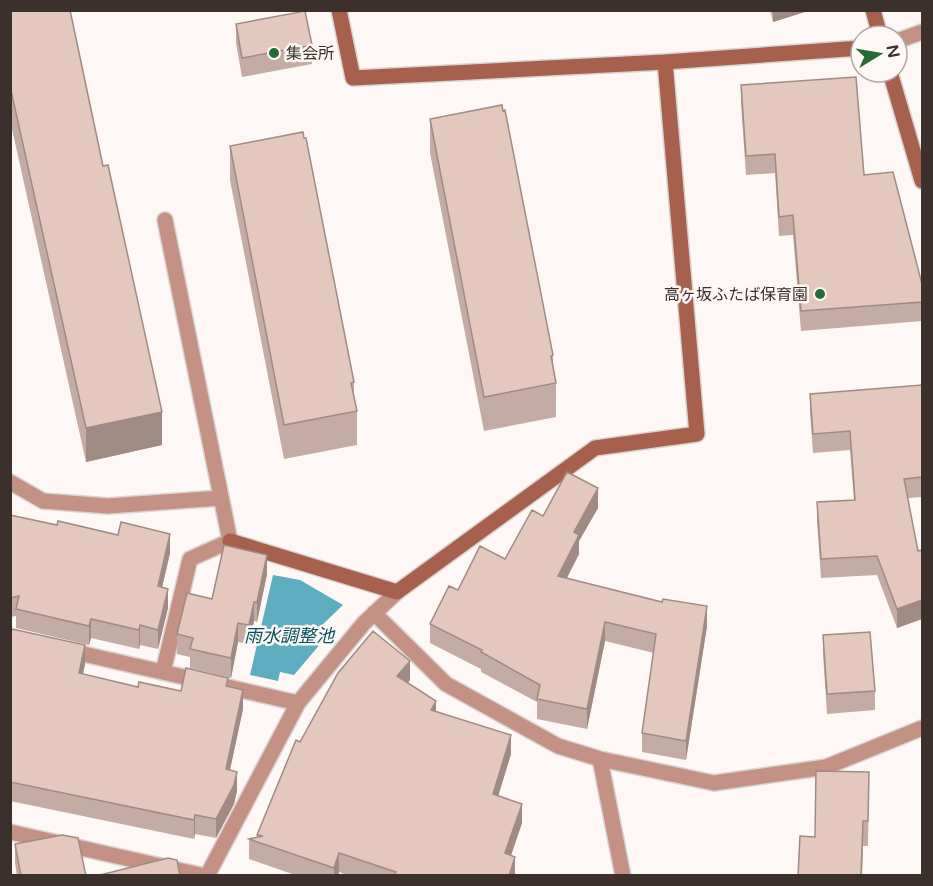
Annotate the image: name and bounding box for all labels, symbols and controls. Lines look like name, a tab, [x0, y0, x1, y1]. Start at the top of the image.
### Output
north arrow	[849, 24, 909, 84]
text: N	[882, 43, 904, 60]
place label: 集会所	[286, 44, 334, 64]
marker: 集会所	[267, 46, 281, 60]
place label: 高ヶ坂ふたば保育園	[664, 285, 808, 305]
marker: 高ヶ坂ふたば保育園	[813, 287, 827, 301]
water label: 雨水調整池	[244, 625, 336, 647]

